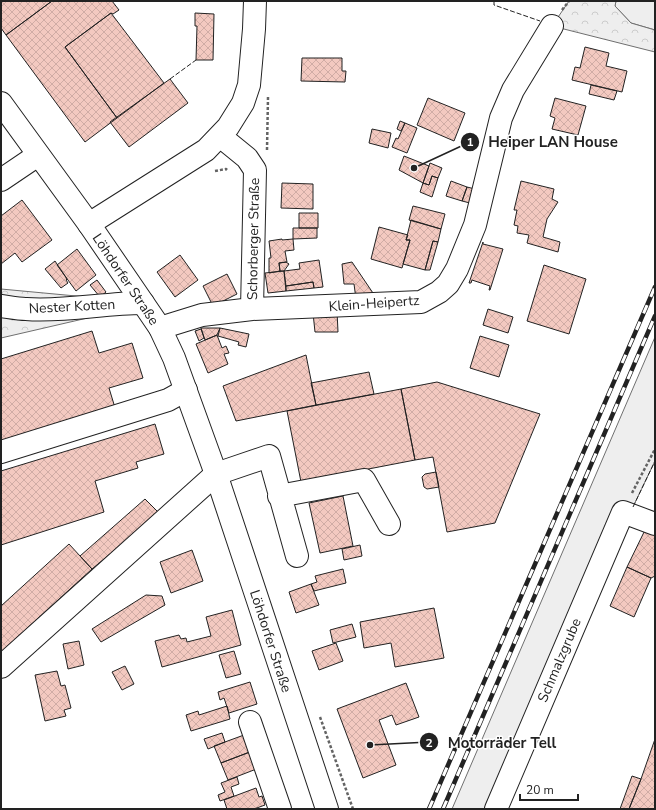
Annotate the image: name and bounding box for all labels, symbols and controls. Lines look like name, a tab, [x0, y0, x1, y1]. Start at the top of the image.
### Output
callout: Heiper LAN House	[460, 128, 626, 155]
text: Heiper LAN House	[488, 132, 618, 152]
text: 1	[466, 134, 474, 150]
street label: Schorberger Straße	[243, 178, 264, 300]
street label: Löhdorfer Straße	[88, 230, 163, 329]
street label: Klein-Heipertz	[328, 291, 421, 316]
street label: Nester Kotten	[28, 295, 116, 318]
street label: Löhdorfer Straße	[245, 587, 296, 695]
street label: Schmalzgrube	[533, 615, 586, 705]
callout: Motorräder Tell	[419, 729, 564, 756]
text: Motorräder Tell	[448, 733, 557, 753]
text: 2	[425, 735, 433, 751]
scale bar	[520, 776, 578, 802]
text: 20 m	[526, 782, 554, 798]

